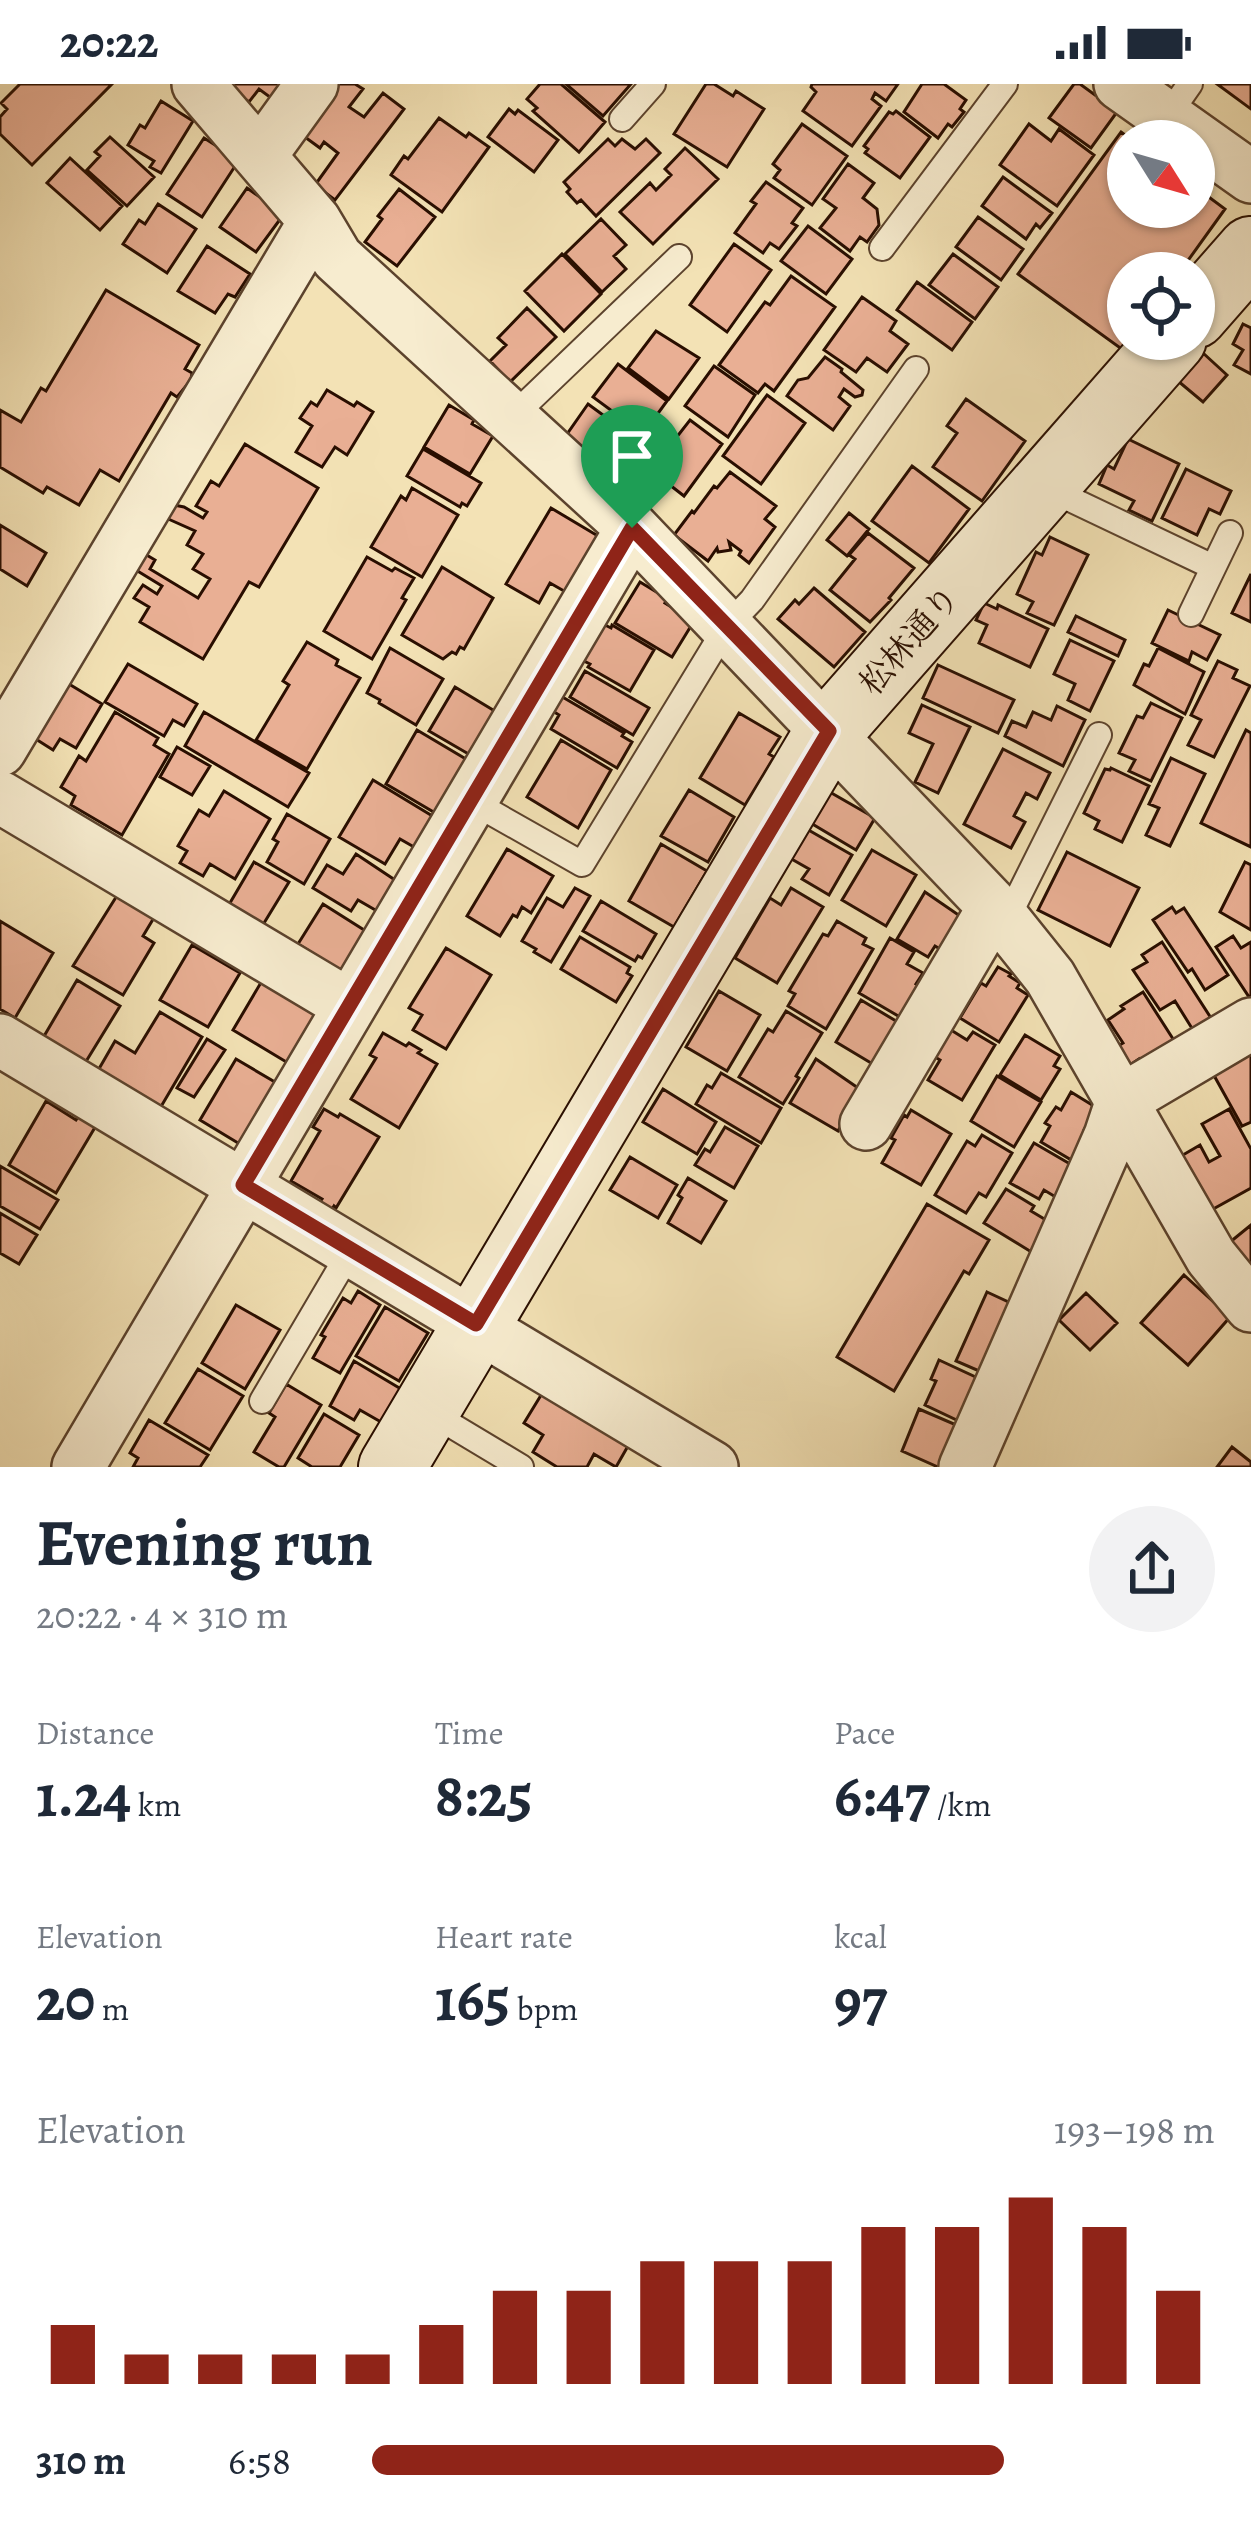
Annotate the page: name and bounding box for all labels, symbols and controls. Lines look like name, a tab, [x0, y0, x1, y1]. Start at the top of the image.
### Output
text: 20:22	[60, 11, 159, 73]
north arrow	[1107, 120, 1215, 228]
map controls	[1107, 120, 1215, 360]
button: locate	[1107, 252, 1215, 360]
pin	[581, 405, 683, 528]
icon: arrive	[599, 423, 665, 489]
street label: 松林通り	[849, 575, 969, 705]
text: Evening run	[36, 1498, 373, 1588]
button: share	[1089, 1506, 1215, 1632]
text: 20:22 · 4 × 310 m	[36, 1588, 288, 1641]
text: Distance	[36, 1710, 154, 1755]
text: Time	[435, 1710, 504, 1755]
text: Pace	[834, 1710, 895, 1755]
text: 1.24	[36, 1755, 131, 1837]
text: 8:25	[435, 1755, 533, 1837]
text: 6:47	[834, 1755, 930, 1837]
text: km	[131, 1782, 182, 1827]
text: /km	[930, 1782, 991, 1827]
text: Elevation	[36, 1914, 163, 1959]
text: Heart rate	[435, 1914, 573, 1959]
text: kcal	[834, 1914, 887, 1959]
text: 20	[36, 1959, 95, 2041]
text: 165	[435, 1959, 510, 2041]
text: 97	[834, 1959, 887, 2041]
text: m	[95, 1986, 129, 2031]
text: bpm	[510, 1986, 578, 2031]
text: Elevation	[36, 2103, 186, 2156]
text: 193–198 m	[1054, 2103, 1215, 2156]
text: 310 m	[36, 2434, 126, 2487]
text: 6:58	[228, 2434, 291, 2487]

